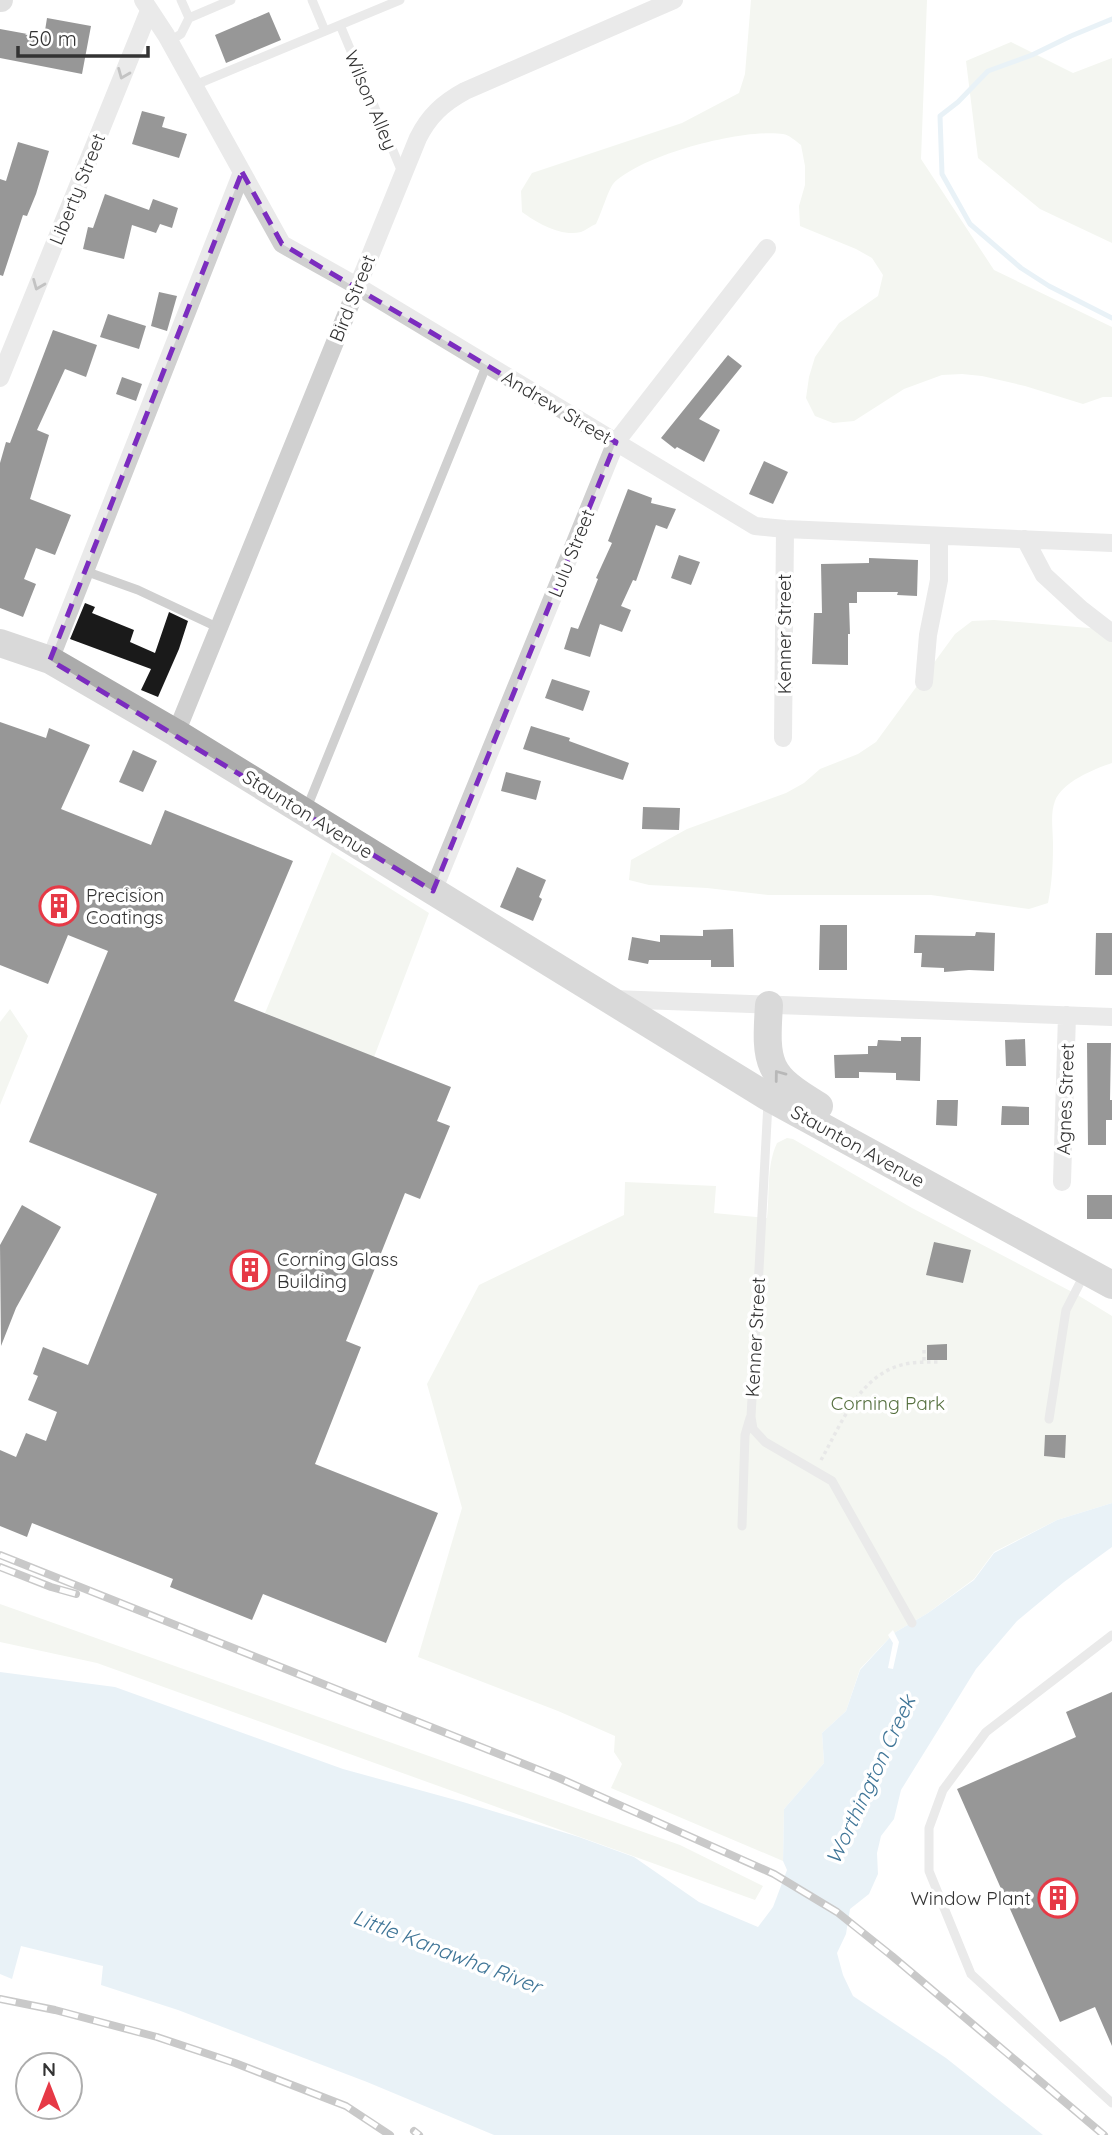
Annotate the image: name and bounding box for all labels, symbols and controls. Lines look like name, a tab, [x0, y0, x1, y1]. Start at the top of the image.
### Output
scale bar	[18, 14, 147, 58]
text: 50 m	[28, 25, 77, 51]
street label: Wilson Alley	[339, 47, 403, 153]
one-way arrow	[118, 67, 132, 79]
street label: Liberty Street	[44, 130, 110, 248]
street label: Bird Street	[324, 251, 380, 345]
one-way arrow	[32, 278, 46, 290]
street label: Andrew Street	[498, 365, 616, 449]
street label: Lulu Street	[542, 505, 600, 601]
street label: Kenner Street	[772, 574, 796, 694]
street label: Staunton Avenue	[238, 764, 378, 864]
place label: Precision Coatings	[86, 883, 164, 929]
building icon: Precision Coatings	[38, 885, 80, 927]
street label: Agnes Street	[1051, 1043, 1079, 1155]
one-way arrow	[775, 1071, 787, 1083]
street label: Staunton Avenue	[787, 1099, 929, 1193]
place label: Corning Glass Building	[277, 1247, 398, 1293]
building icon: Corning Glass Building	[229, 1249, 271, 1291]
street label: Kenner Street	[740, 1276, 770, 1398]
park label: Corning Park	[831, 1391, 945, 1415]
water label: Worthington Creek	[820, 1689, 921, 1868]
building icon: Window Plant	[1037, 1877, 1079, 1919]
place label: Window Plant	[911, 1886, 1031, 1910]
water label: Little Kanawha River	[350, 1903, 548, 2000]
north arrow	[14, 2051, 84, 2121]
text: N	[42, 2057, 56, 2081]

